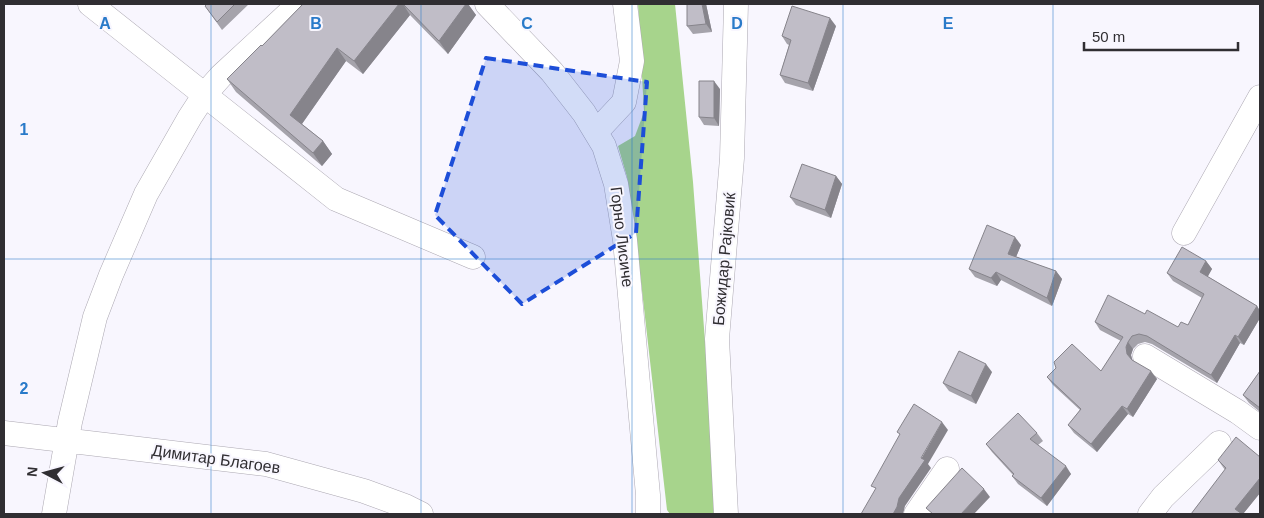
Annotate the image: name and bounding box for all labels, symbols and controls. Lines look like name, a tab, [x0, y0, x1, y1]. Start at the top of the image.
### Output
text: A	[99, 15, 111, 32]
text: B	[310, 15, 322, 32]
text: C	[521, 15, 533, 32]
text: D	[731, 15, 743, 32]
text: E	[943, 15, 954, 32]
scale bar	[1084, 20, 1238, 52]
text: 50 m	[1092, 28, 1125, 45]
text: 1	[20, 121, 29, 138]
street label: Горно Лисиче	[607, 186, 637, 288]
street label: Божидар Рајковиќ	[710, 191, 738, 326]
text: 2	[20, 380, 29, 397]
street label: Димитар Благоев	[151, 442, 281, 476]
north arrow	[20, 448, 70, 498]
text: N	[24, 466, 41, 478]

